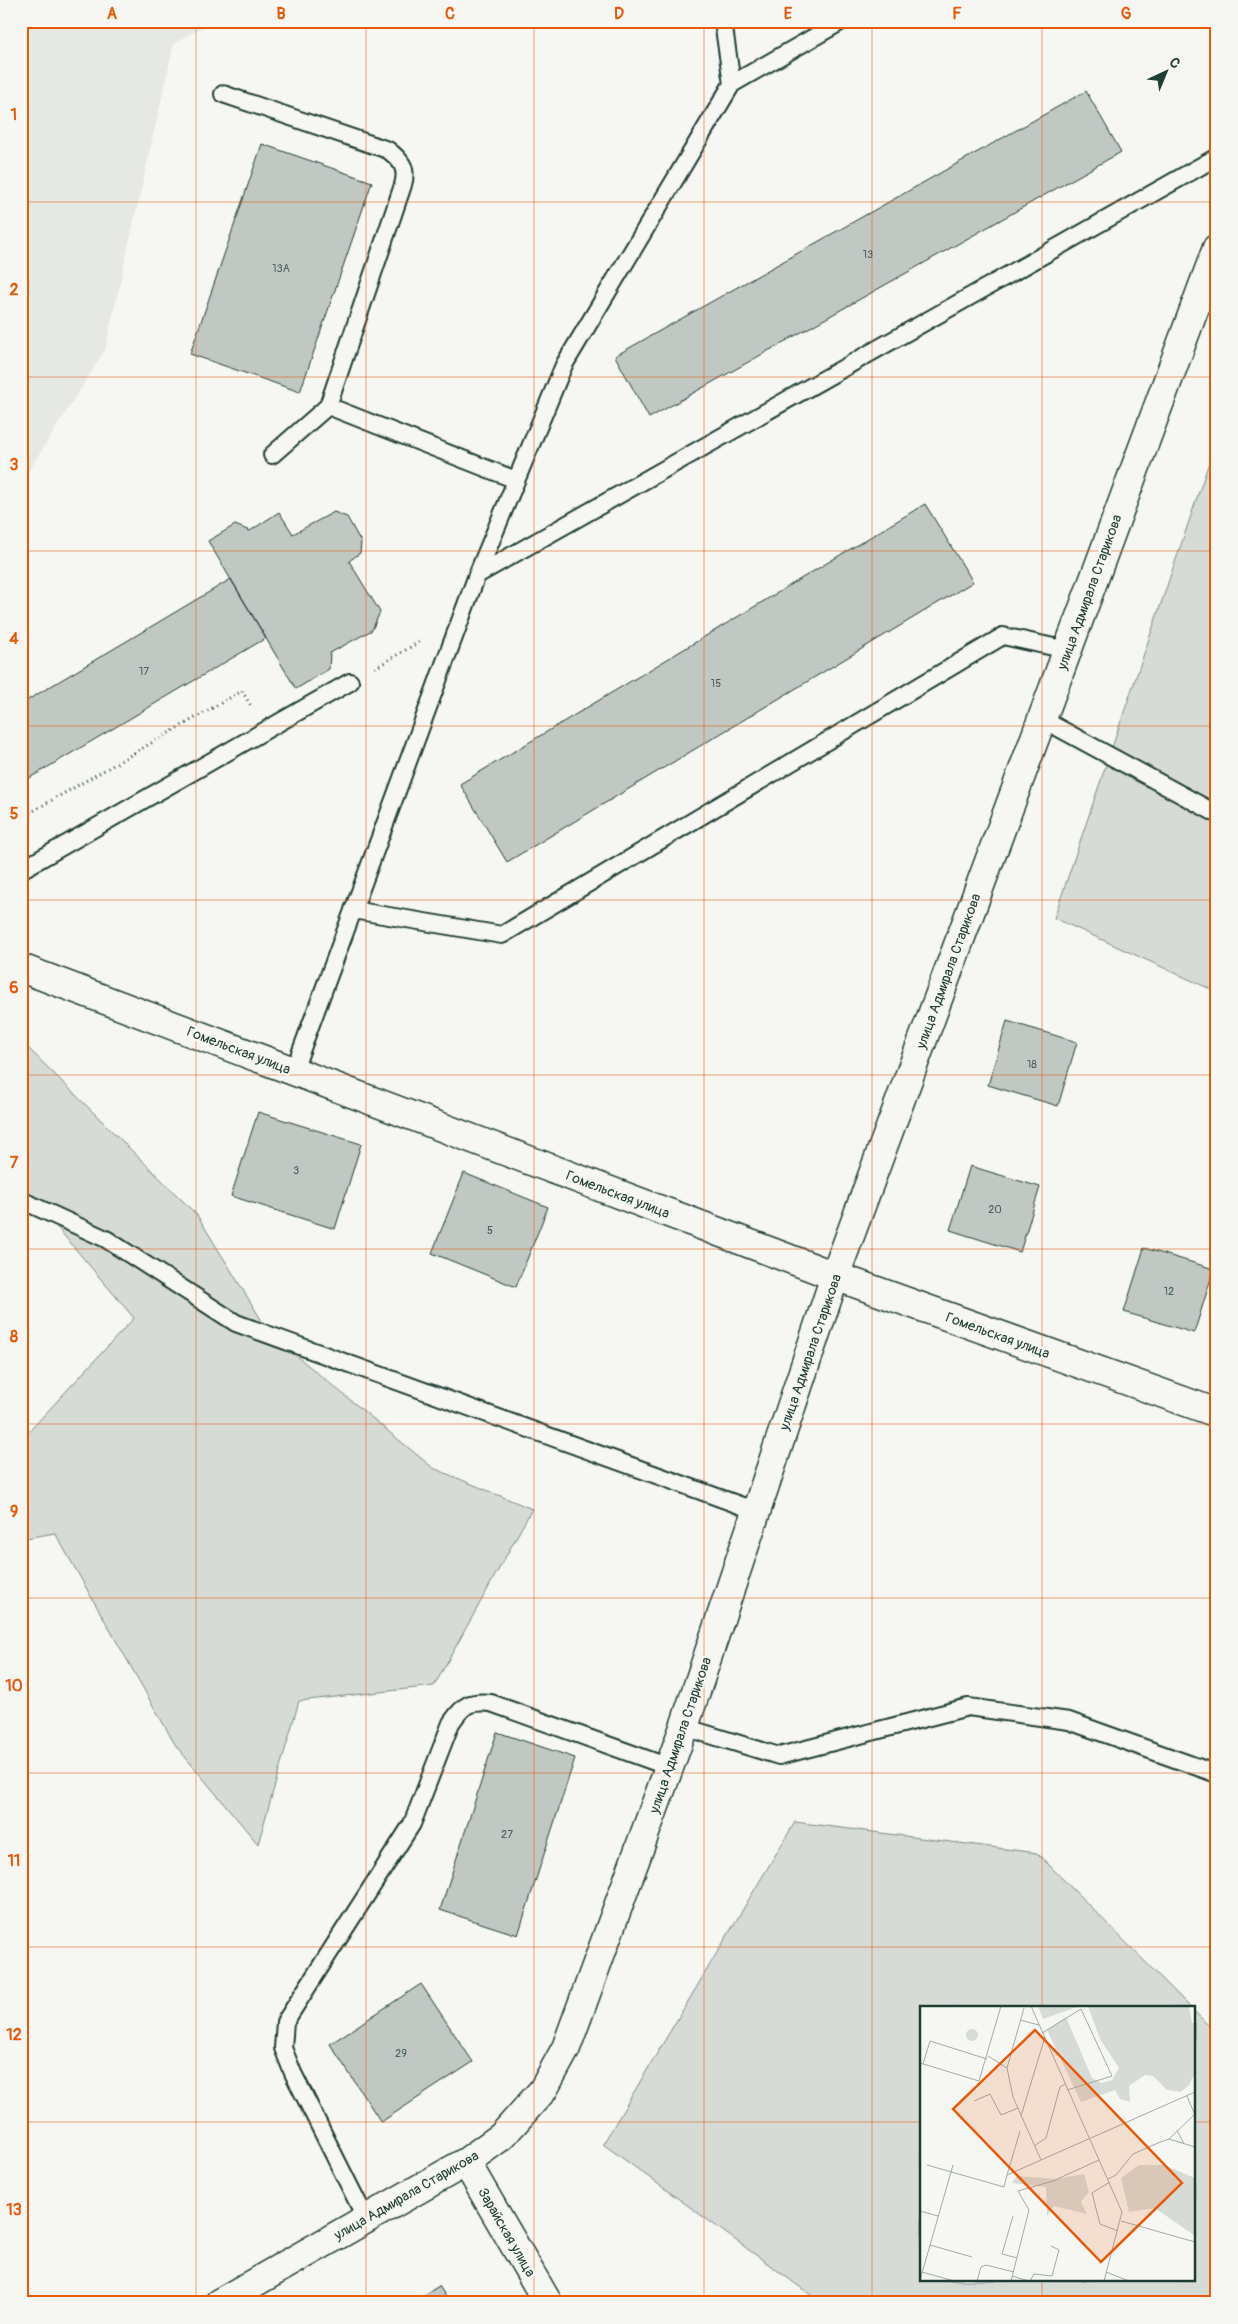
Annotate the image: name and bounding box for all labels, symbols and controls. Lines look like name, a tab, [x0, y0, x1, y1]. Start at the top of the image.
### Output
text: A	[107, 4, 118, 24]
text: B	[276, 4, 286, 24]
text: C	[445, 4, 455, 24]
text: D	[614, 4, 624, 24]
text: E	[784, 4, 793, 24]
text: F	[952, 4, 962, 24]
text: G	[1121, 4, 1132, 24]
north arrow	[1140, 48, 1190, 98]
text: С	[1166, 54, 1184, 72]
text: 1	[11, 105, 17, 125]
house number: 13	[863, 248, 873, 261]
house number: 13А	[272, 262, 290, 275]
text: 2	[10, 280, 19, 300]
text: 3	[10, 455, 19, 475]
street label: улица Адмирала Старикова	[1053, 512, 1126, 673]
text: 4	[9, 629, 19, 649]
house number: 17	[139, 665, 149, 678]
house number: 15	[711, 677, 721, 690]
text: 5	[10, 804, 19, 824]
street label: улица Адмирала Старикова	[912, 891, 985, 1052]
text: 6	[9, 978, 19, 998]
street label: Гомельская улица	[185, 1023, 293, 1078]
house number: 18	[1027, 1058, 1037, 1071]
text: 7	[10, 1153, 19, 1173]
house number: 3	[293, 1164, 299, 1177]
street label: Гомельская улица	[564, 1167, 672, 1222]
house number: 20	[988, 1203, 1002, 1216]
house number: 5	[487, 1224, 493, 1237]
street label: улица Адмирала Старикова	[775, 1272, 845, 1433]
house number: 12	[1164, 1285, 1174, 1298]
street label: Гомельская улица	[943, 1309, 1052, 1362]
text: 8	[10, 1327, 18, 1347]
text: 9	[10, 1502, 18, 1522]
street label: улица Адмирала Старикова	[645, 1655, 715, 1816]
text: 10	[5, 1676, 23, 1696]
house number: 27	[501, 1828, 513, 1841]
text: 11	[8, 1851, 20, 1871]
inset map	[920, 2006, 1196, 2282]
text: 12	[6, 2025, 22, 2045]
house number: 29	[395, 2047, 407, 2060]
street label: улица Адмирала Старикова	[330, 2147, 482, 2244]
street label: Зарайская улица	[474, 2185, 539, 2280]
text: 13	[6, 2200, 22, 2220]

